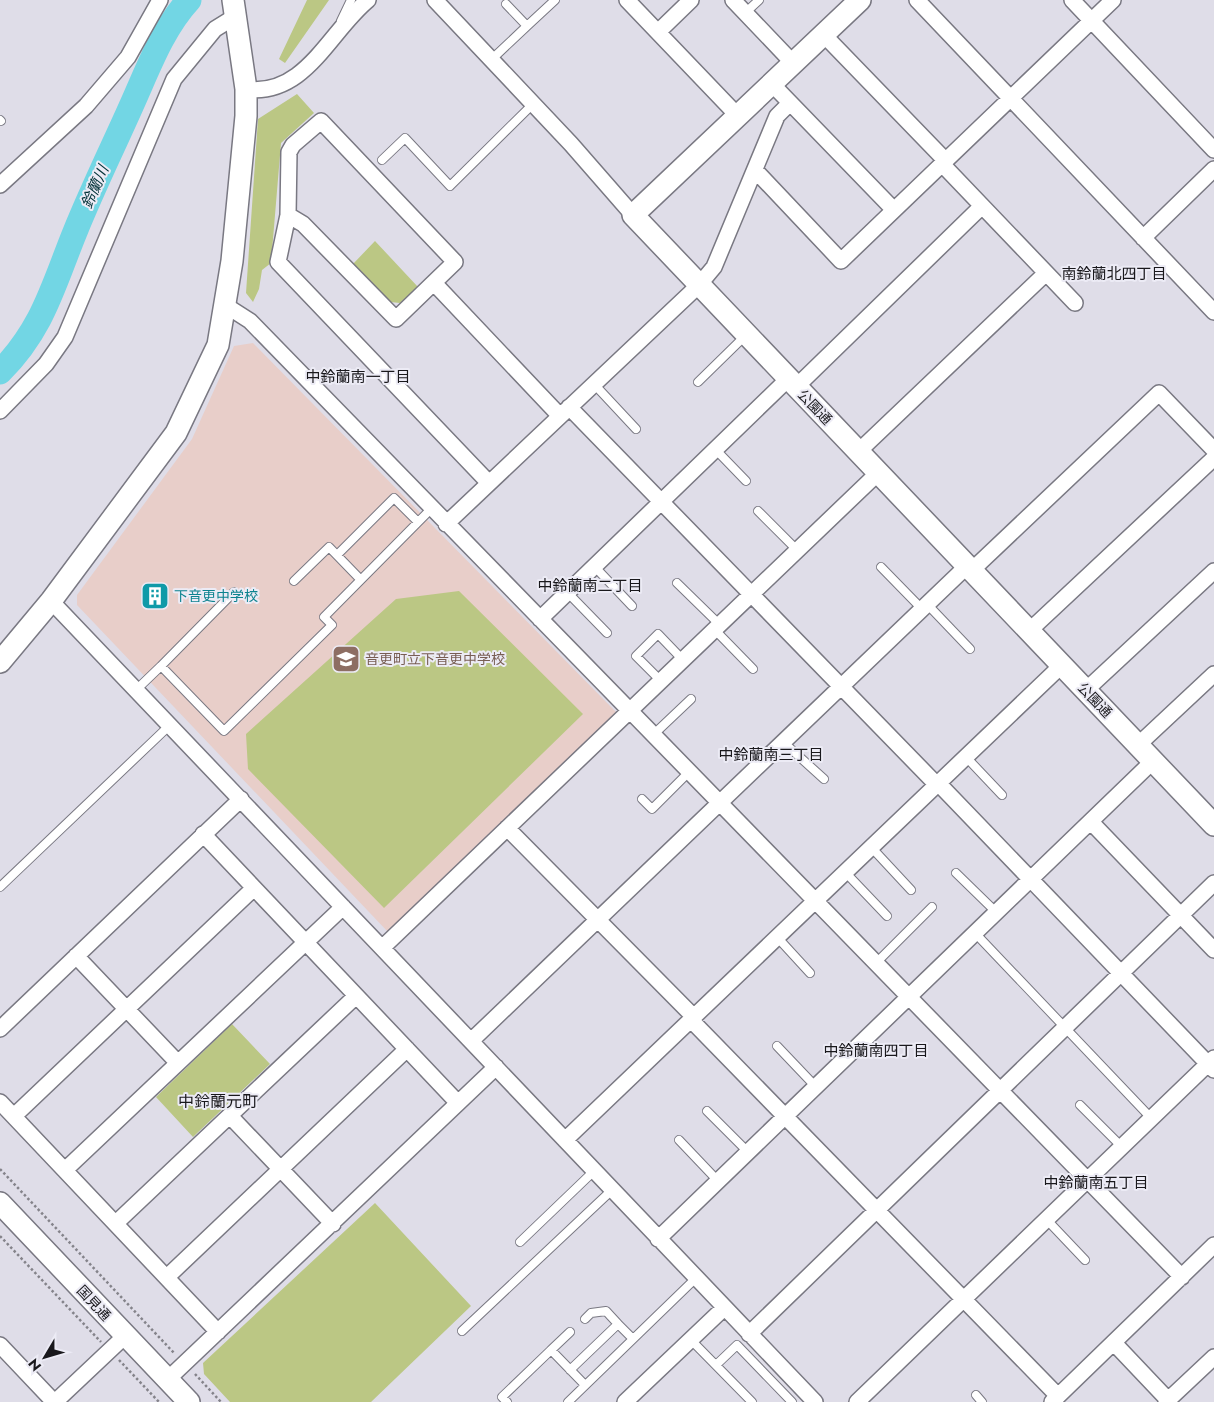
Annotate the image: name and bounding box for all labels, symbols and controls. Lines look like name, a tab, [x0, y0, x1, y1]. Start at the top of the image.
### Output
water label: 鈴蘭川	[76, 160, 115, 212]
district label: 南鈴蘭北四丁目	[1061, 263, 1167, 285]
district label: 中鈴蘭南一丁目	[305, 366, 411, 388]
street label: 公園通	[793, 385, 837, 429]
district label: 中鈴蘭南二丁目	[537, 575, 643, 597]
building icon: 下音更中学校	[140, 581, 170, 611]
place label: 下音更中学校	[174, 586, 258, 606]
school or university icon: 音更町立下音更中学校	[331, 644, 361, 674]
place label: 音更町立下音更中学校	[365, 649, 505, 669]
street label: 公園通	[1073, 678, 1117, 722]
district label: 中鈴蘭南三丁目	[718, 744, 824, 766]
district label: 中鈴蘭南四丁目	[823, 1040, 929, 1062]
district label: 中鈴蘭元町	[178, 1090, 258, 1113]
district label: 中鈴蘭南五丁目	[1043, 1172, 1149, 1194]
street label: 国見通	[72, 1281, 116, 1325]
north arrow	[20, 1332, 70, 1382]
text: N	[23, 1354, 46, 1376]

